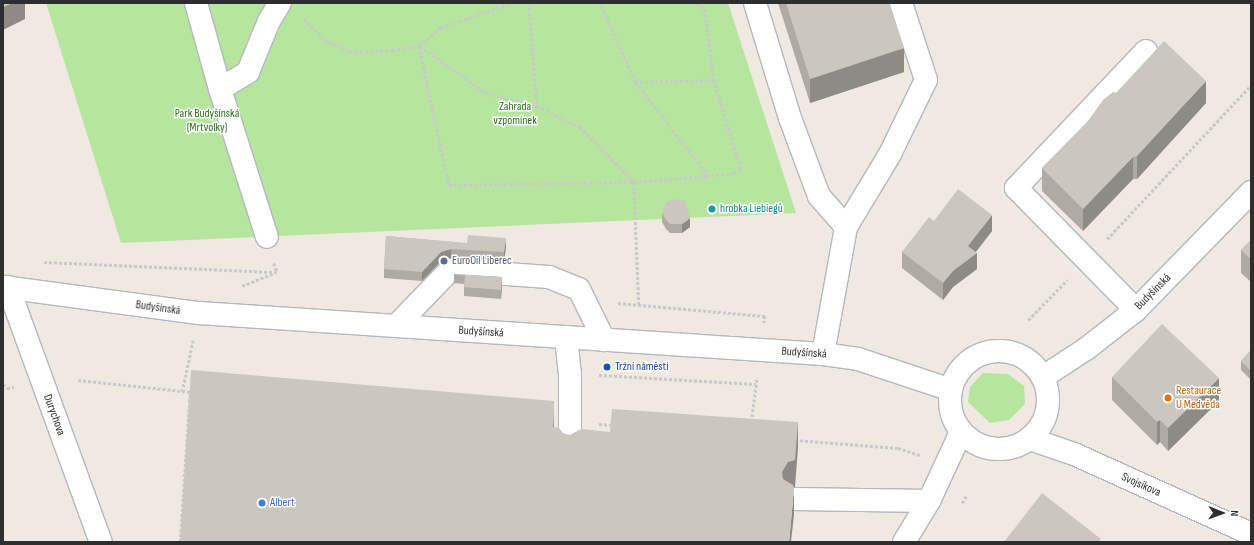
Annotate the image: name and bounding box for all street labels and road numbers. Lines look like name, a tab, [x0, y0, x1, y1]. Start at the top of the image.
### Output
street label: Budyšínská	[1132, 271, 1174, 313]
street label: Budyšínská	[135, 298, 181, 318]
street label: Budyšínská	[458, 323, 504, 341]
street label: Budyšínská	[781, 344, 827, 362]
street label: Durychova	[40, 392, 68, 438]
street label: Svojsíkova	[1119, 470, 1163, 500]

